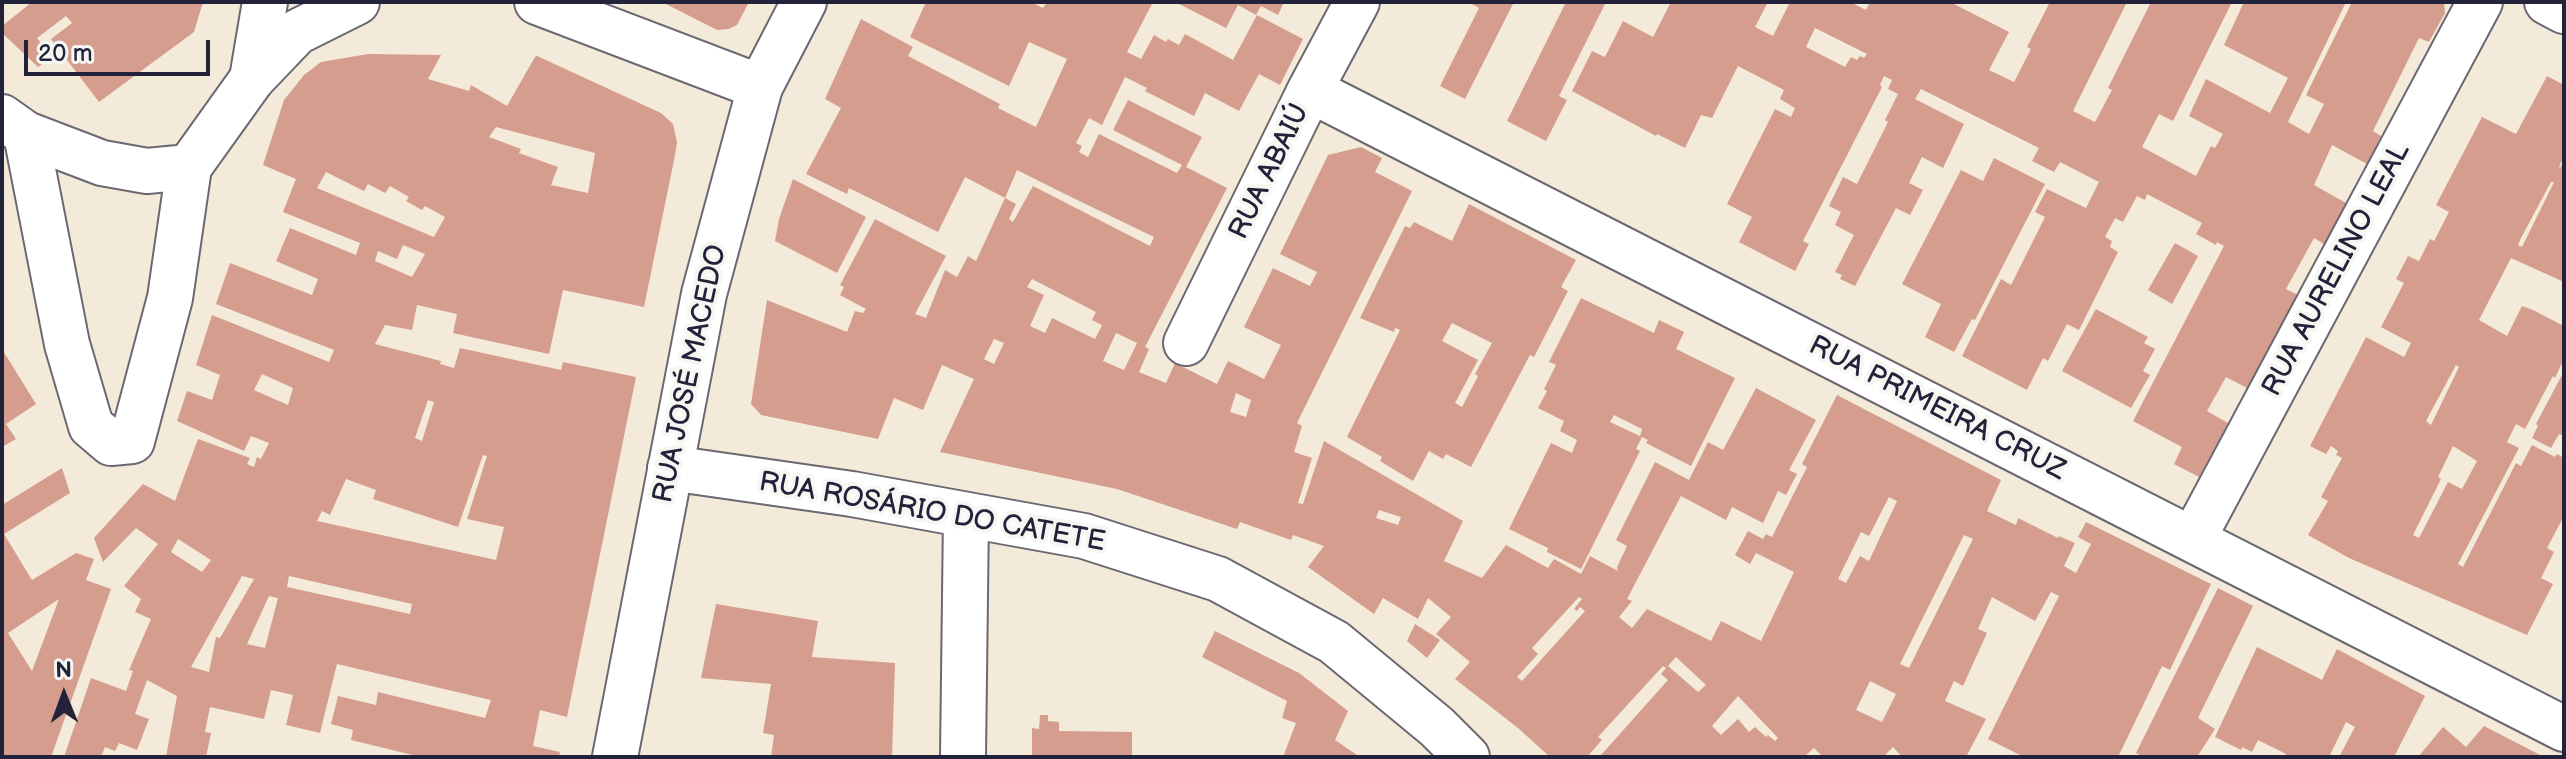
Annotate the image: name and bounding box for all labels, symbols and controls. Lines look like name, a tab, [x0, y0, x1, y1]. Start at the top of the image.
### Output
scale bar	[28, 24, 214, 74]
text: 20 m	[38, 39, 93, 68]
street label: RUA ABAIÚ	[1223, 99, 1317, 245]
street label: RUA AURELINO LEAL	[2256, 138, 2418, 402]
street label: RUA JOSÉ MACEDO	[647, 242, 735, 506]
street label: RUA PRIMEIRA CRUZ	[1803, 330, 2071, 488]
street label: RUA ROSÁRIO DO CATETE	[756, 466, 1108, 560]
north arrow	[24, 655, 104, 735]
text: N	[55, 657, 72, 684]

